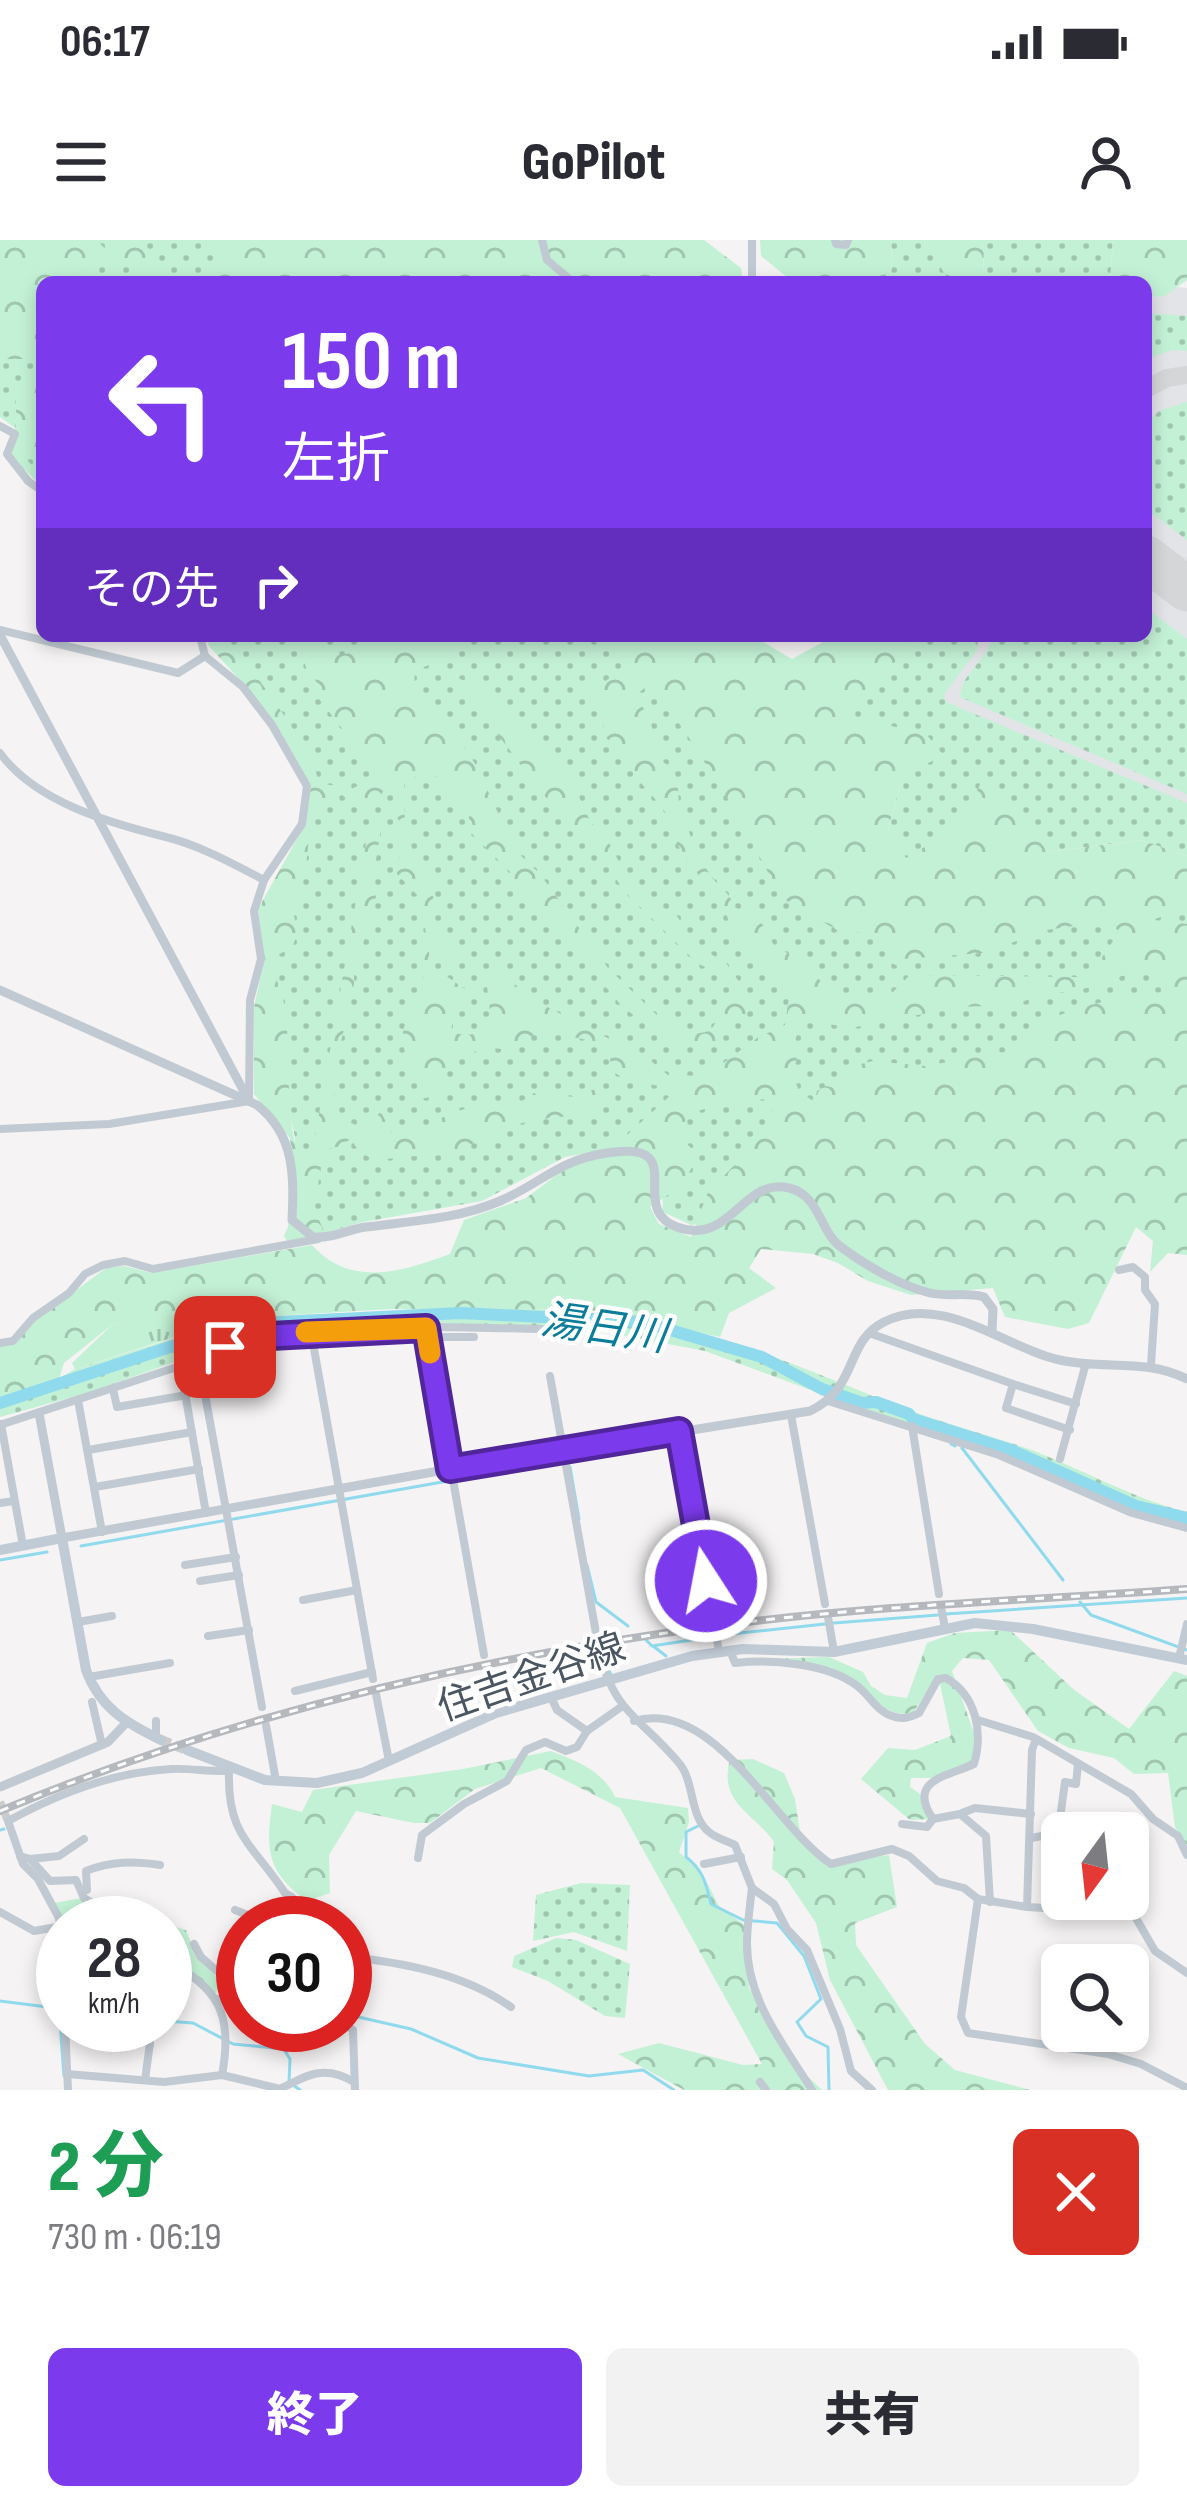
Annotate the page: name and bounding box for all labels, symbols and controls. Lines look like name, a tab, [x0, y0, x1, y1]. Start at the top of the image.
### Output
text: 06:17	[60, 15, 150, 70]
icon: menu	[48, 129, 114, 195]
icon: person	[1073, 129, 1139, 195]
text: GoPilot	[522, 130, 665, 195]
text: 150 m	[282, 312, 461, 413]
icon: left	[84, 324, 240, 480]
text: 左折	[282, 428, 390, 493]
icon: right	[243, 552, 309, 618]
text: その先	[84, 563, 219, 618]
water label: 湯日川	[538, 1295, 674, 1364]
pin	[174, 1296, 276, 1398]
icon: arrive	[192, 1314, 258, 1380]
position arrow	[643, 1518, 769, 1644]
street label: 住吉金谷線	[432, 1624, 632, 1732]
north arrow	[1041, 1812, 1149, 1920]
map controls	[1041, 1812, 1149, 2052]
speed limit sign: 30	[216, 1896, 372, 2052]
text: 28	[87, 1923, 141, 1995]
button: search	[1041, 1944, 1149, 2052]
text: km/h	[88, 1986, 140, 2022]
text: 2 分	[48, 2125, 163, 2212]
button: close	[1013, 2129, 1139, 2255]
text: 730 m · 06:19	[48, 2214, 222, 2261]
button: 終了	[48, 2348, 582, 2486]
button: 共有	[606, 2348, 1139, 2486]

